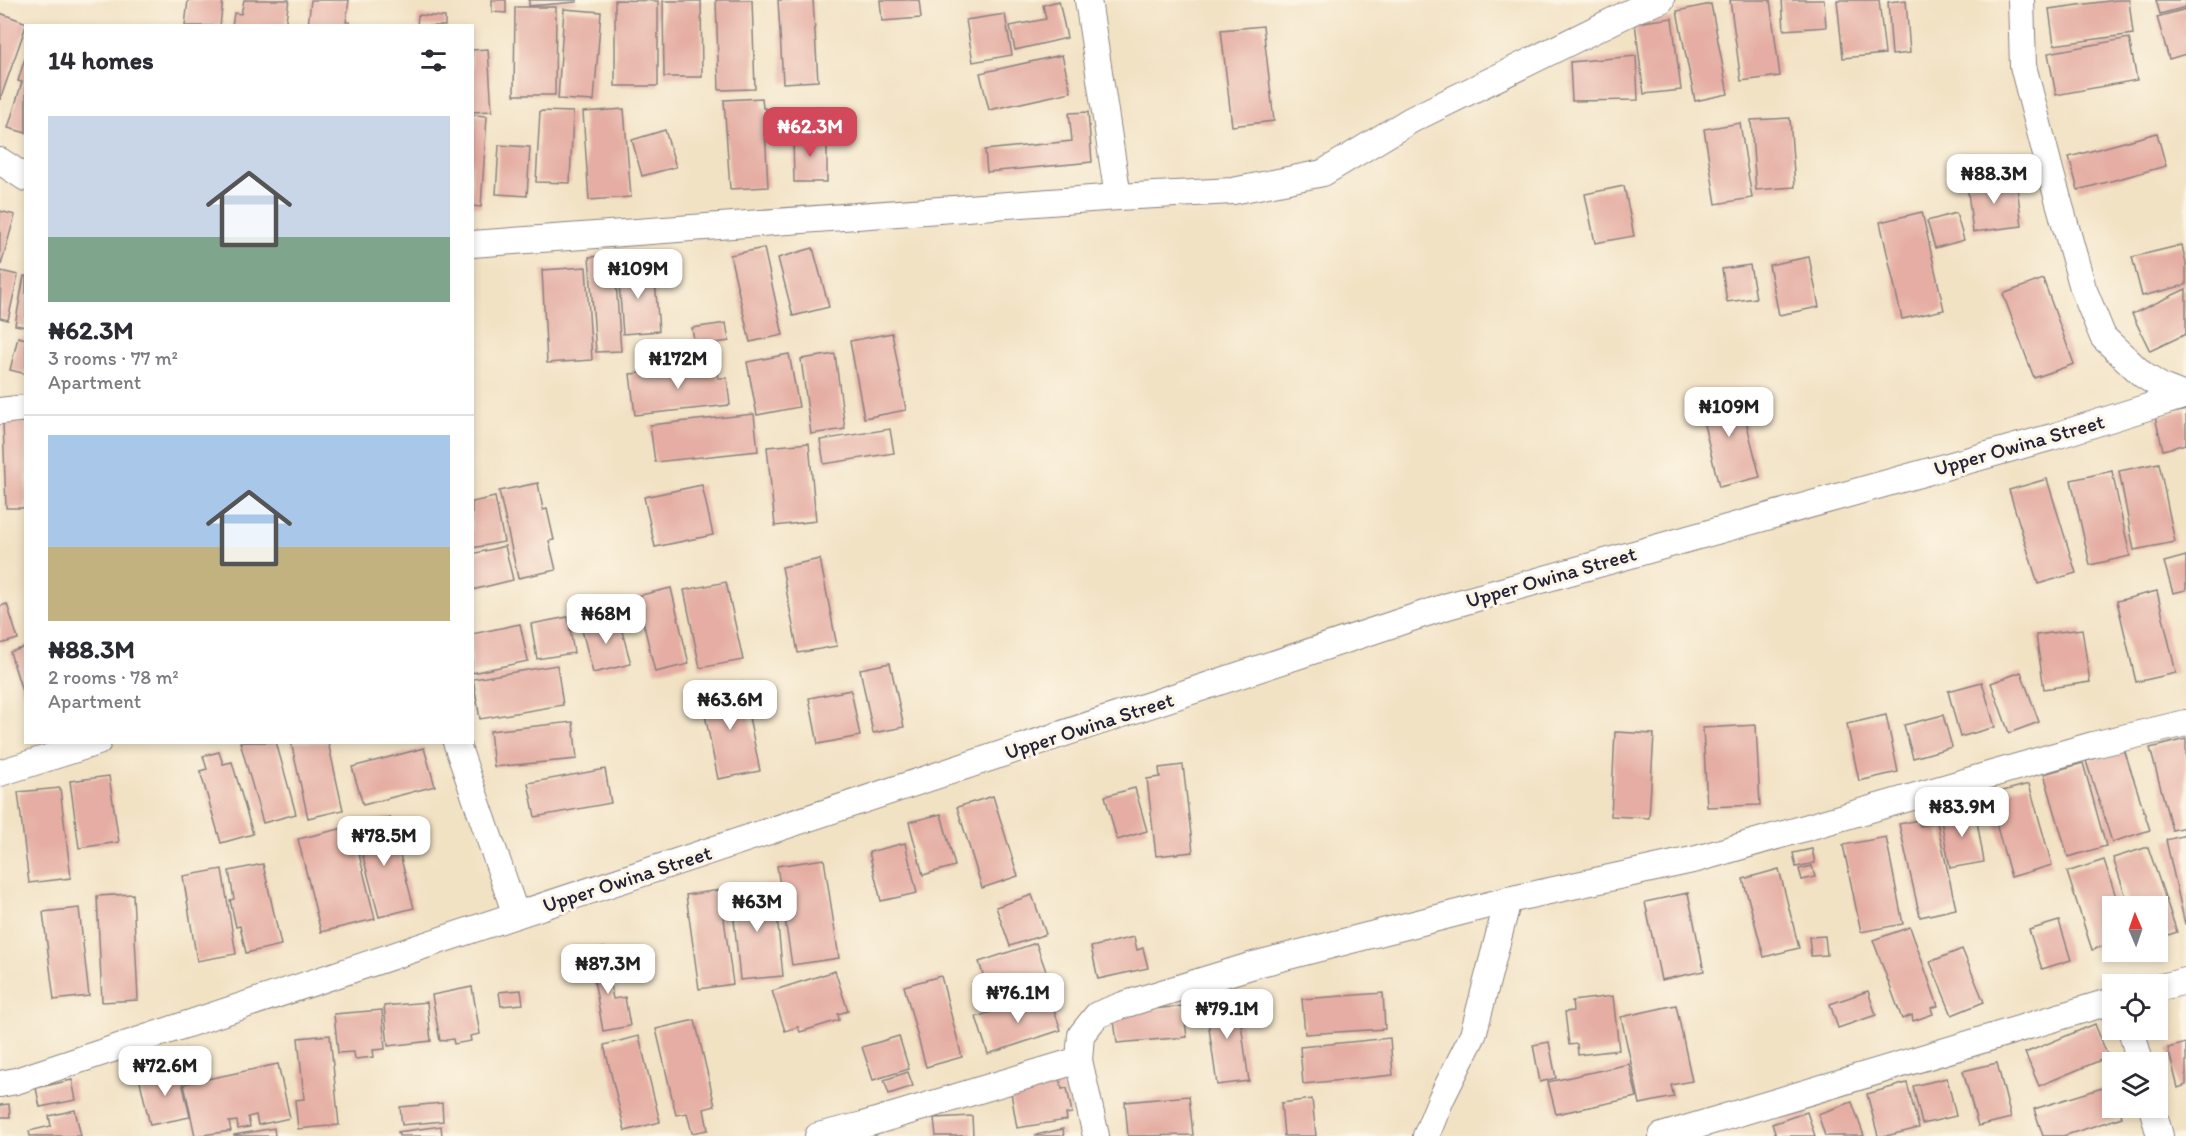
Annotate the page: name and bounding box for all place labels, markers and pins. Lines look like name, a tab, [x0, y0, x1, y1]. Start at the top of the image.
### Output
pin: ₦62.3M	[761, 107, 859, 158]
pin: ₦88.3M	[1945, 154, 2043, 205]
pin: ₦109M	[596, 249, 680, 300]
pin: ₦172M	[636, 339, 720, 390]
pin: ₦109M	[1687, 387, 1771, 438]
pin: ₦68M	[570, 594, 642, 645]
pin: ₦63.6M	[681, 680, 779, 731]
pin: ₦83.9M	[1913, 787, 2011, 838]
pin: ₦78.5M	[335, 816, 433, 867]
pin: ₦63M	[721, 882, 793, 933]
pin: ₦87.3M	[559, 944, 657, 995]
pin: ₦76.1M	[969, 973, 1067, 1024]
pin: ₦79.1M	[1178, 989, 1276, 1040]
pin: ₦72.6M	[116, 1046, 214, 1097]

